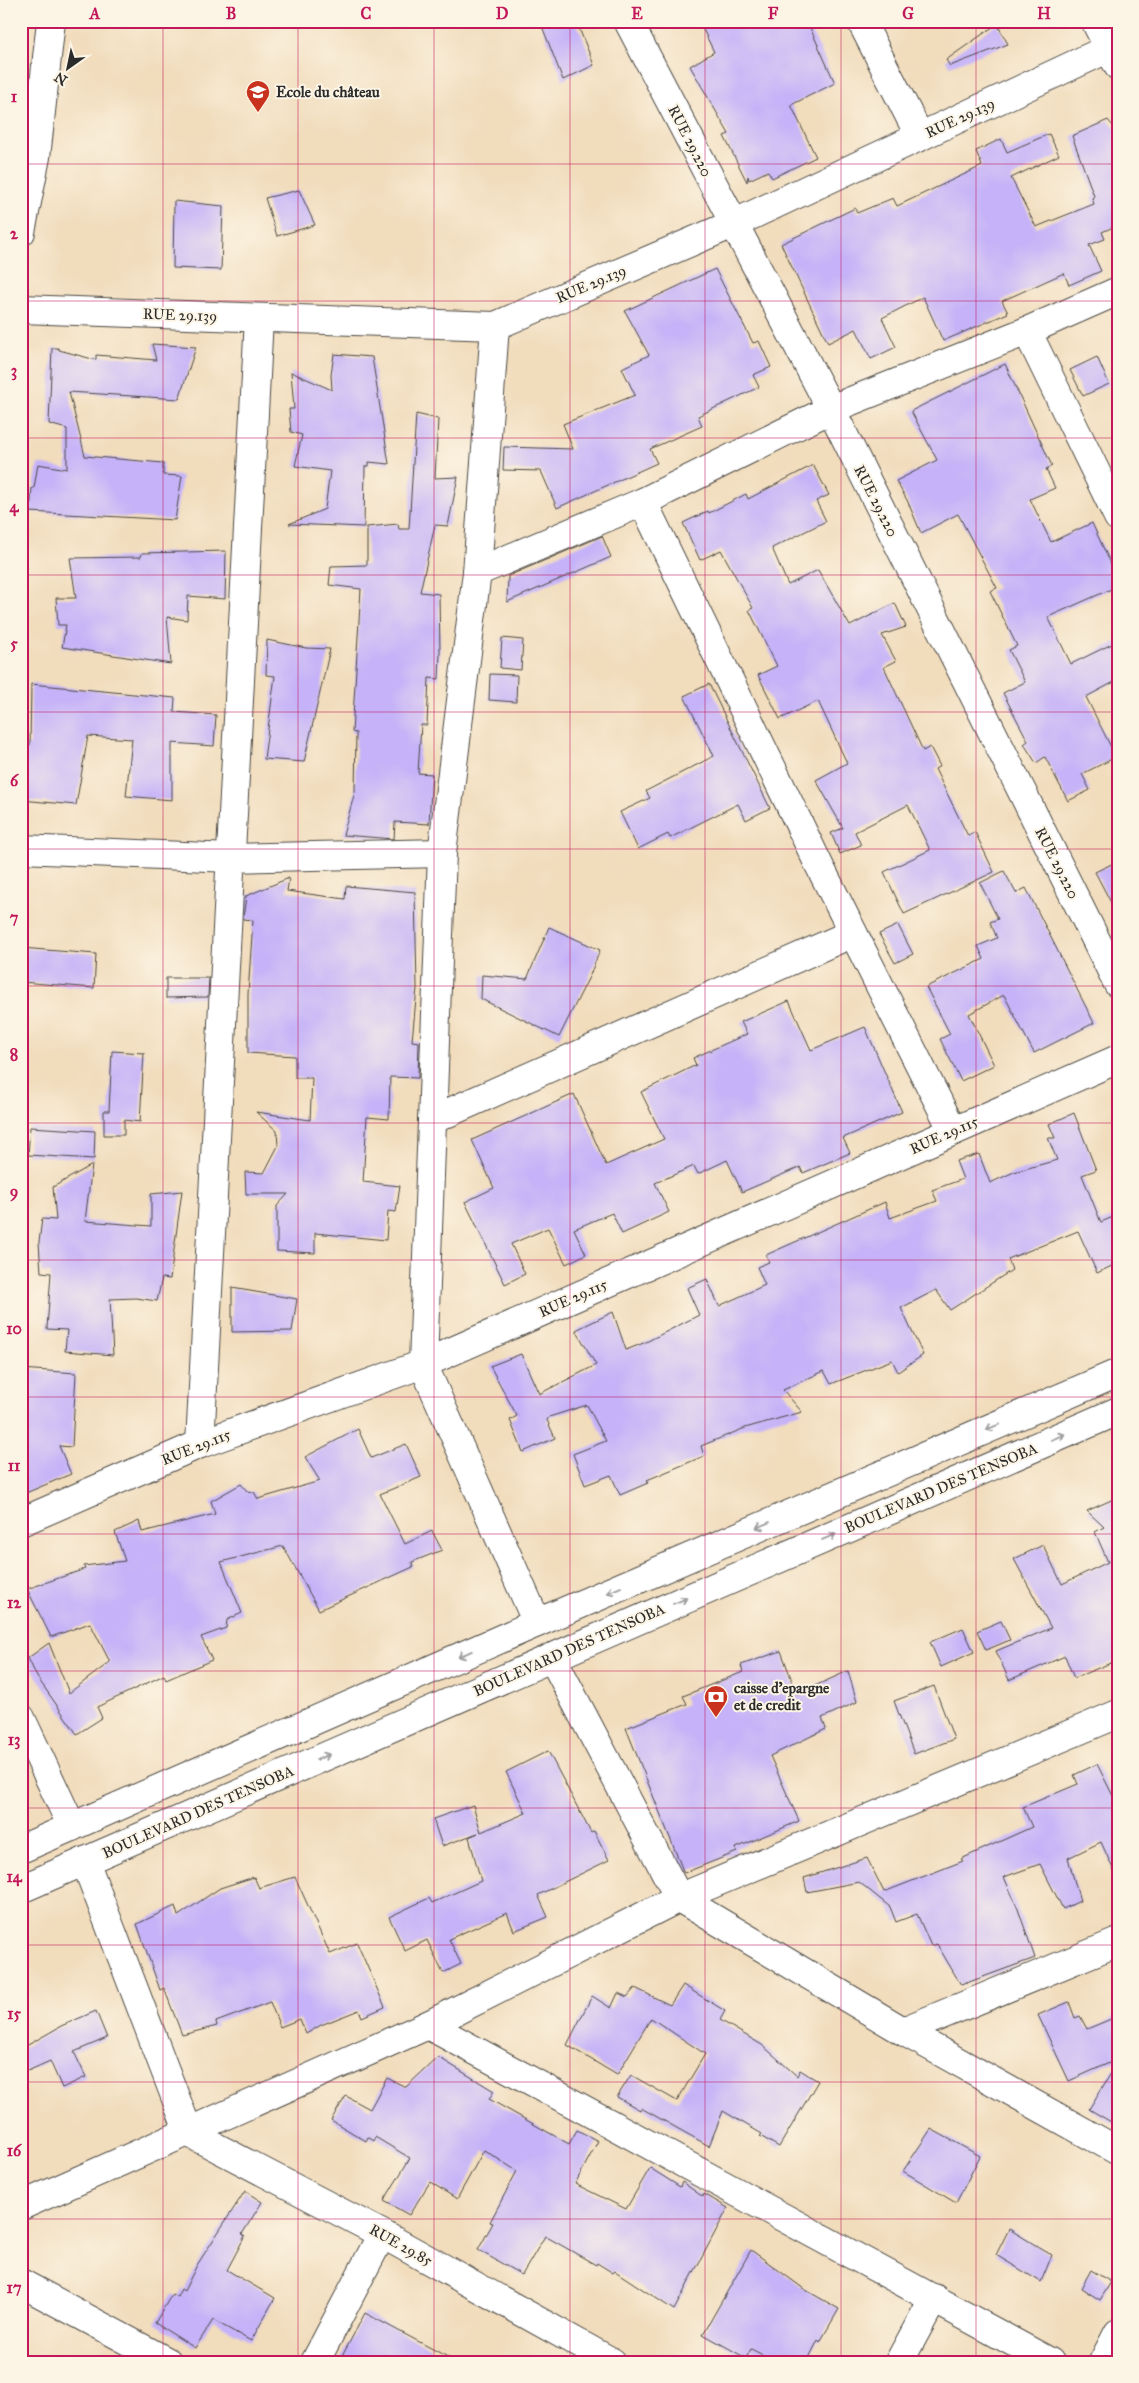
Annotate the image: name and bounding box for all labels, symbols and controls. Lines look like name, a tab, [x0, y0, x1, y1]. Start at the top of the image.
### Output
text: A	[89, 4, 101, 23]
text: B	[226, 4, 236, 23]
text: C	[361, 4, 372, 23]
text: D	[496, 4, 509, 23]
text: E	[631, 4, 643, 23]
text: F	[768, 4, 779, 23]
text: G	[902, 4, 914, 23]
text: H	[1037, 4, 1051, 23]
north arrow	[42, 42, 92, 92]
text: N	[51, 68, 71, 89]
school or university icon: Ecole du château	[245, 79, 271, 113]
place label: Ecole du château	[276, 83, 380, 101]
text: 1	[11, 87, 18, 106]
street label: RUE 29.139	[922, 94, 998, 142]
street label: RUE 29.220	[664, 102, 716, 180]
text: 2	[10, 224, 19, 243]
street label: RUE 29.139	[553, 261, 629, 307]
street label: RUE 29.139	[142, 305, 218, 325]
text: 3	[11, 361, 17, 381]
street label: RUE 29.220	[850, 462, 902, 540]
text: 4	[10, 497, 20, 517]
text: 5	[10, 634, 18, 653]
text: 6	[10, 771, 19, 790]
street label: RUE 29.220	[1031, 824, 1083, 902]
text: 7	[10, 908, 19, 927]
text: 8	[10, 1045, 18, 1064]
street label: RUE 29.115	[907, 1112, 981, 1158]
text: 9	[10, 1182, 18, 1202]
street label: RUE 29.115	[536, 1275, 610, 1321]
text: 10	[6, 1319, 22, 1338]
one-way arrow	[986, 1422, 1001, 1432]
street label: RUE 29.115	[159, 1425, 233, 1469]
one-way arrow	[1050, 1432, 1065, 1442]
street label: BOULEVARD DES TENSOBA	[842, 1439, 1040, 1537]
text: 11	[8, 1456, 21, 1475]
one-way arrow	[756, 1521, 771, 1531]
one-way arrow	[821, 1531, 836, 1541]
one-way arrow	[607, 1585, 622, 1595]
text: 12	[7, 1593, 22, 1612]
one-way arrow	[672, 1596, 687, 1606]
street label: BOULEVARD DES TENSOBA	[470, 1600, 668, 1700]
one-way arrow	[458, 1650, 473, 1660]
place label: caisse d'epargne et de credit	[734, 1679, 830, 1714]
bank icon: caisse d'epargne et de credit	[703, 1684, 729, 1718]
text: 13	[8, 1730, 20, 1750]
one-way arrow	[315, 1752, 330, 1762]
street label: BOULEVARD DES TENSOBA	[99, 1762, 297, 1862]
text: 14	[6, 1867, 23, 1887]
text: 15	[7, 2004, 21, 2023]
text: 16	[7, 2141, 22, 2160]
street label: RUE 29.85	[366, 2220, 436, 2270]
text: 17	[7, 2278, 22, 2297]

